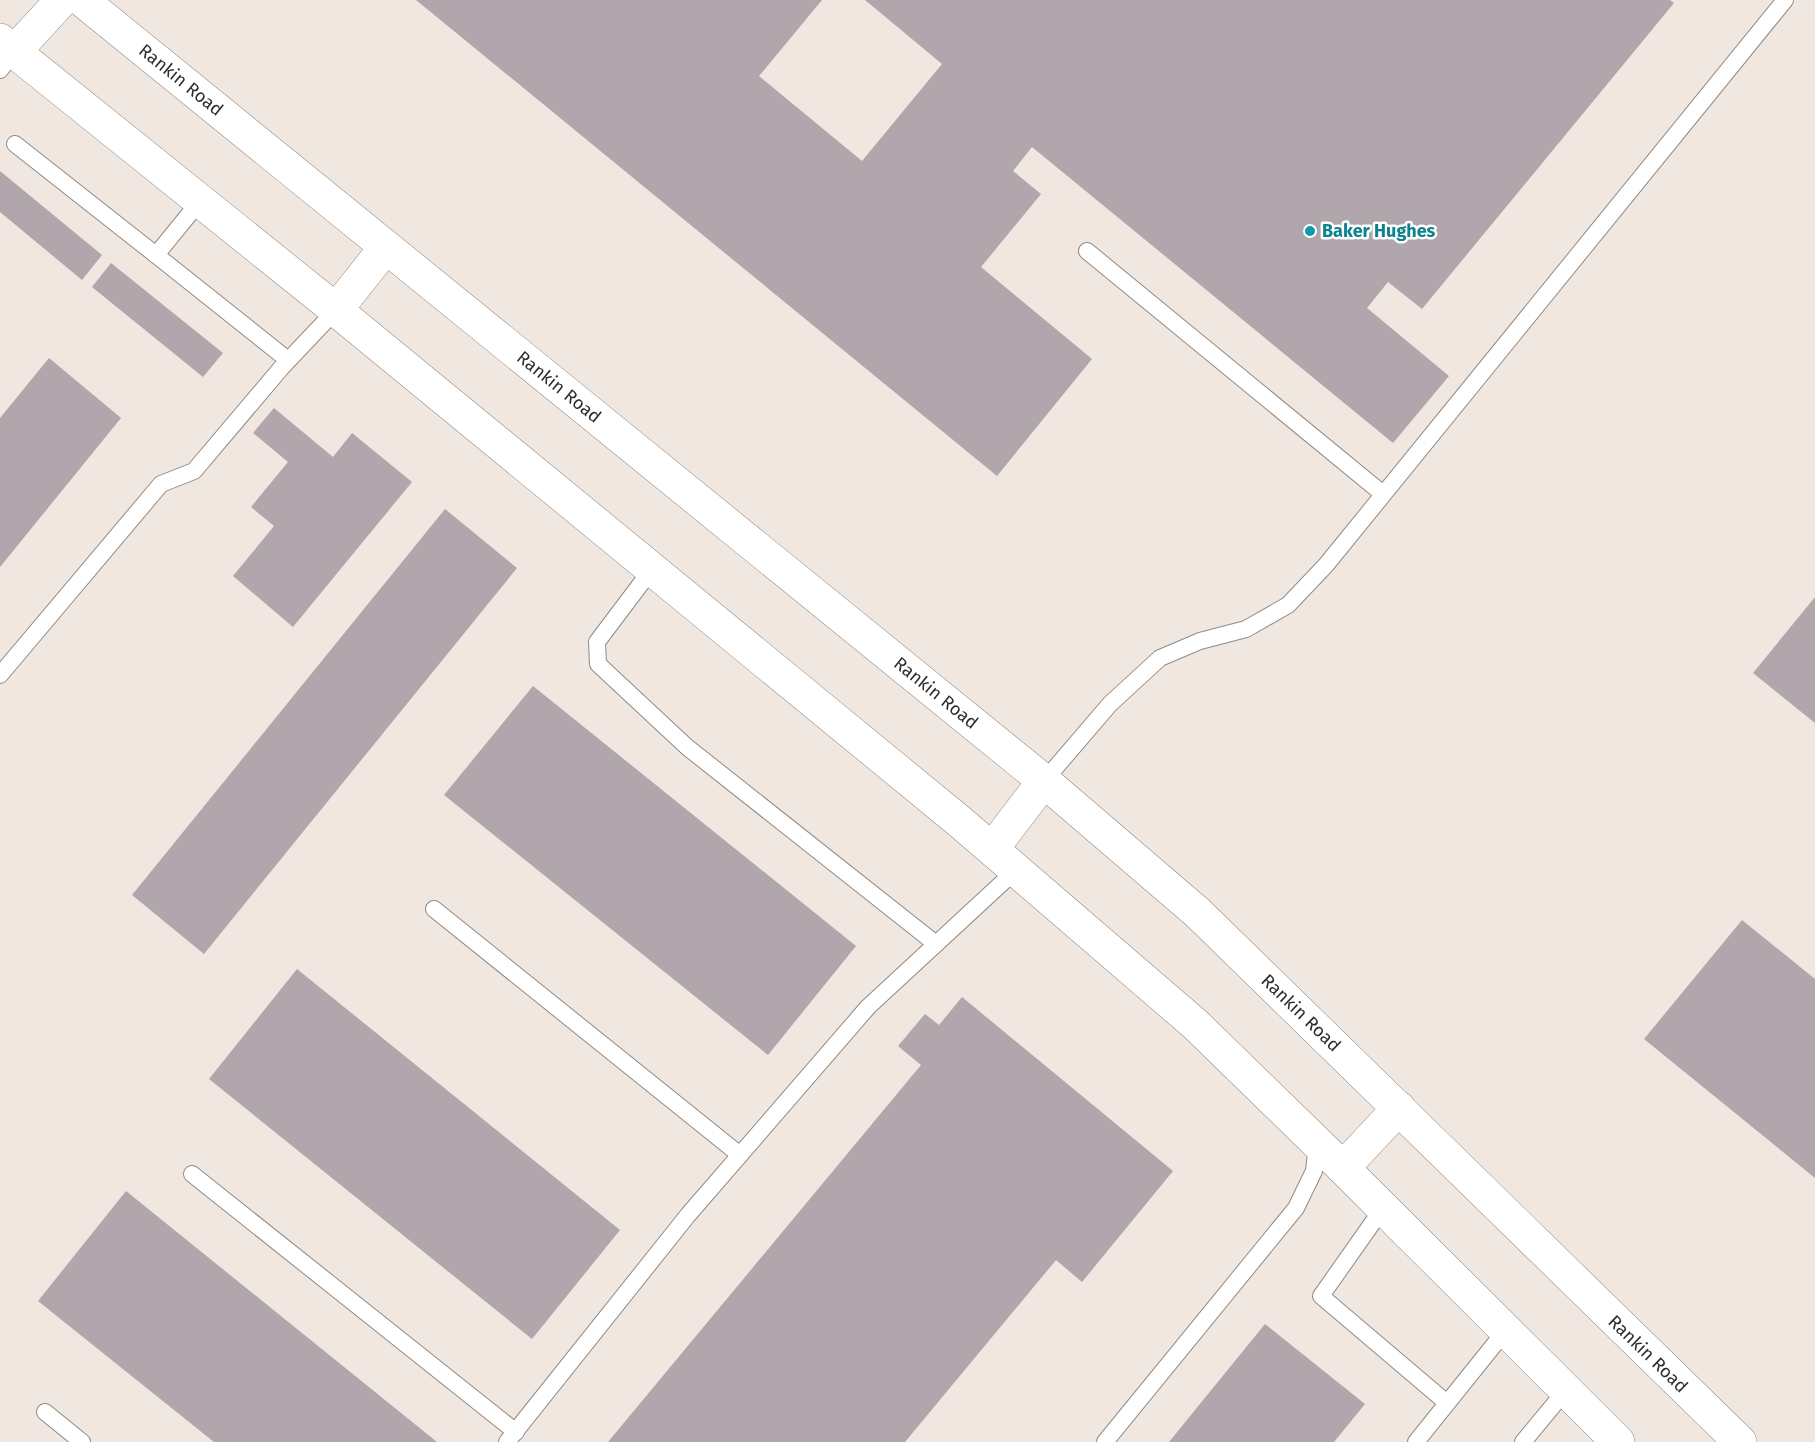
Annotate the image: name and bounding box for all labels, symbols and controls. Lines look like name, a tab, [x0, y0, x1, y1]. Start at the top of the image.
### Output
street label: Rankin Road	[134, 39, 228, 121]
place label: Baker Hughes	[1322, 220, 1436, 242]
marker: Baker Hughes	[1303, 224, 1317, 238]
street label: Rankin Road	[512, 346, 606, 428]
street label: Rankin Road	[889, 652, 983, 734]
street label: Rankin Road	[1257, 970, 1345, 1056]
street label: Rankin Road	[1604, 1311, 1692, 1397]

